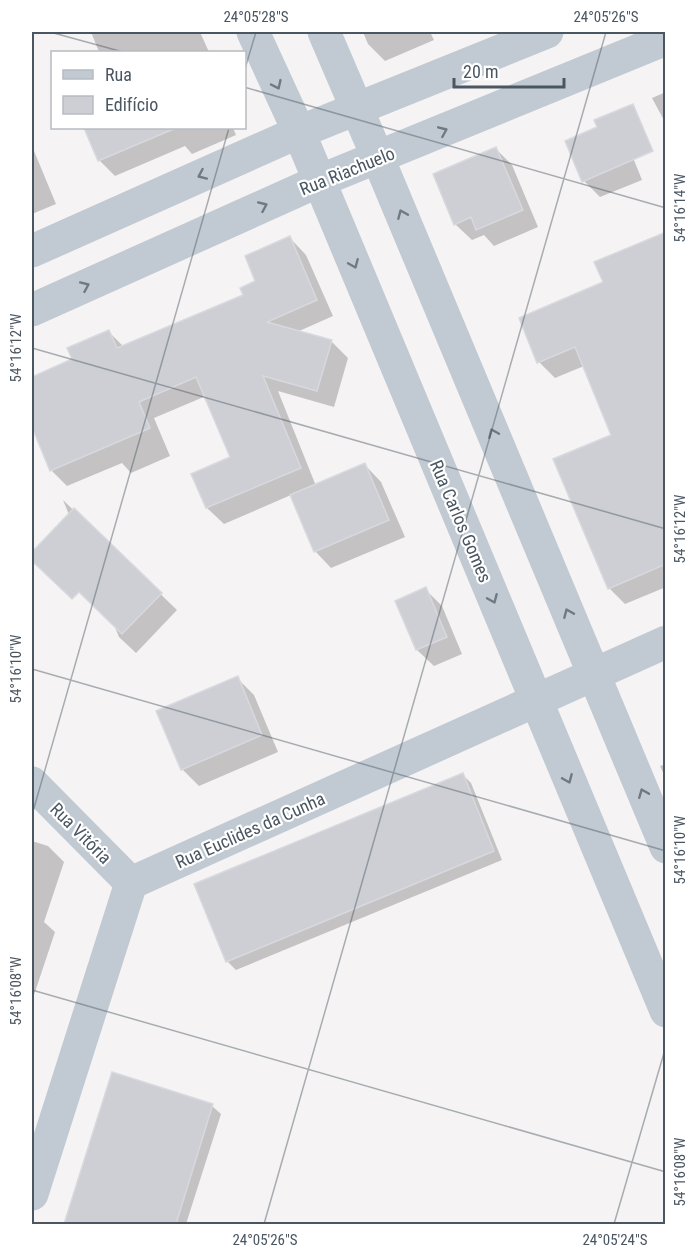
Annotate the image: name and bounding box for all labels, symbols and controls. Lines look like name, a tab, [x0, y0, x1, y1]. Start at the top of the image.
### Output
text: 24°05'28"S	[223, 8, 289, 26]
text: 24°05'26"S	[573, 8, 639, 26]
legend	[51, 51, 246, 129]
scale bar	[454, 51, 564, 89]
text: 20 m	[463, 61, 498, 82]
text: Rua	[105, 64, 132, 85]
one-way arrow	[270, 78, 282, 89]
text: Edifício	[105, 94, 158, 115]
one-way arrow	[437, 126, 448, 138]
street label: Rua Riachuelo	[296, 142, 398, 200]
one-way arrow	[198, 168, 209, 180]
text: 54°16'14"W	[671, 173, 689, 242]
one-way arrow	[257, 202, 268, 214]
one-way arrow	[397, 210, 409, 221]
one-way arrow	[347, 258, 359, 269]
one-way arrow	[79, 281, 90, 293]
text: 54°16'12"W	[7, 313, 25, 382]
one-way arrow	[488, 428, 500, 439]
street label: Rua Carlos Gomes	[426, 457, 496, 585]
text: 54°16'12"W	[671, 494, 689, 563]
one-way arrow	[486, 593, 498, 604]
one-way arrow	[563, 608, 575, 619]
text: 54°16'10"W	[7, 634, 25, 703]
one-way arrow	[561, 773, 573, 784]
street label: Rua Euclides da Cunha	[172, 788, 328, 872]
one-way arrow	[638, 788, 650, 799]
street label: Rua Vitória	[46, 798, 116, 868]
text: 54°16'10"W	[671, 815, 689, 884]
text: 54°16'08"W	[7, 956, 25, 1025]
text: 54°16'08"W	[671, 1137, 689, 1206]
text: 24°05'26"S	[232, 1231, 298, 1249]
text: 24°05'24"S	[582, 1231, 648, 1249]

